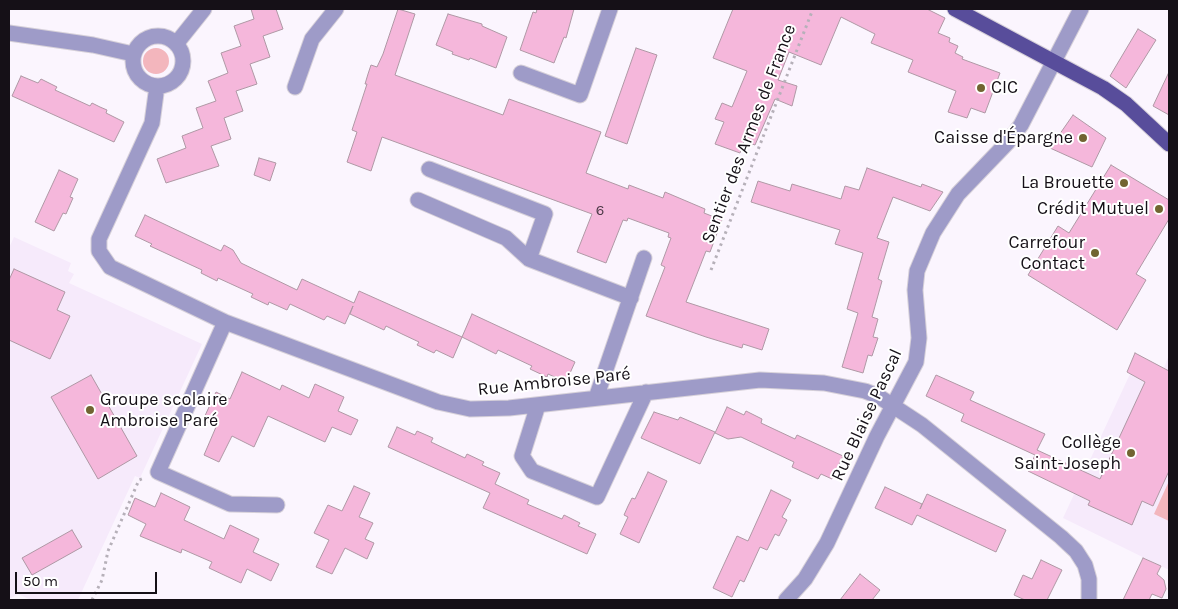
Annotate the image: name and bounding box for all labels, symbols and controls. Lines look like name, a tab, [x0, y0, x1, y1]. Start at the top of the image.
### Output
street label: Sentier des Armes de France	[697, 21, 801, 247]
place label: CIC	[991, 77, 1018, 99]
marker: CIC	[975, 82, 987, 94]
place label: Caisse d'Épargne	[934, 127, 1073, 149]
marker: Caisse d'Épargne	[1077, 132, 1089, 144]
place label: La Brouette	[1021, 172, 1114, 194]
marker: La Brouette	[1118, 177, 1130, 189]
place label: Crédit Mutuel	[1037, 198, 1149, 220]
house number: 6	[596, 202, 604, 220]
marker: Crédit Mutuel	[1153, 203, 1165, 215]
place label: Carrefour Contact	[1008, 232, 1085, 274]
marker: Carrefour Contact	[1089, 247, 1101, 259]
street label: Rue Blaise Pascal	[827, 345, 907, 485]
street label: Rue Ambroise Paré	[476, 363, 632, 401]
place label: Groupe scolaire Ambroise Paré	[100, 389, 228, 432]
marker: Groupe scolaire Ambroise Paré	[84, 404, 96, 416]
place label: Collège Saint-Joseph	[1014, 432, 1121, 474]
marker: Collège Saint-Joseph	[1125, 447, 1137, 459]
scale bar	[18, 562, 160, 594]
text: 50 m	[23, 572, 58, 590]

